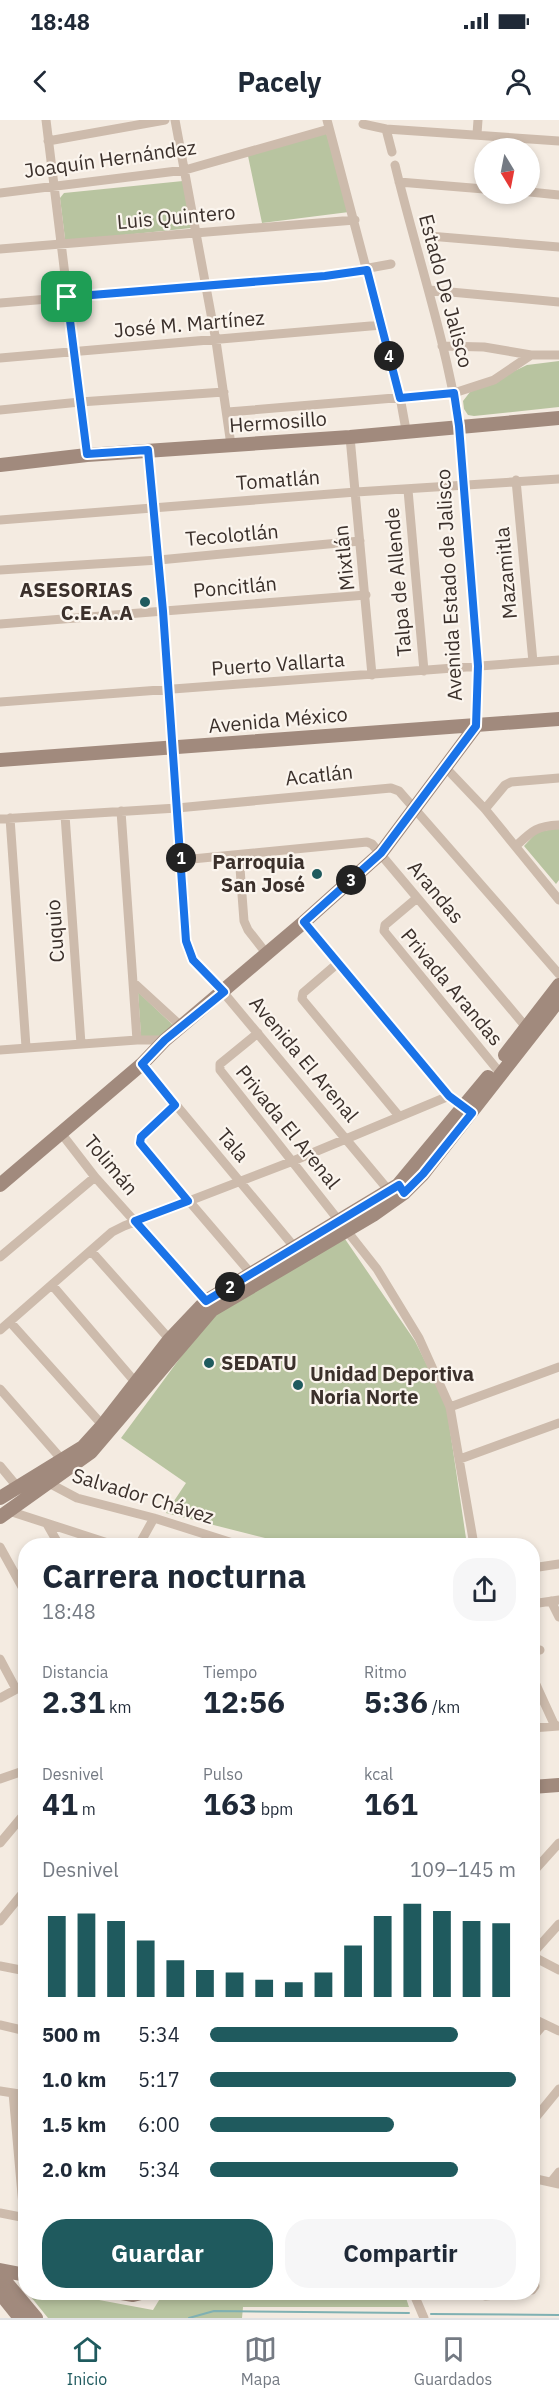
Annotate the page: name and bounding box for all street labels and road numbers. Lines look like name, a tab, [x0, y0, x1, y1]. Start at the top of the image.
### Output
street label: Joaquín Hernández	[22, 133, 198, 184]
street label: Luis Quintero	[116, 198, 236, 235]
street label: Estado De Jalisco	[413, 211, 480, 371]
street label: José M. Martínez	[113, 303, 265, 344]
street label: Hermosillo	[228, 405, 328, 438]
street label: Tomatlán	[235, 463, 321, 496]
street label: Avenida Estado de Jalisco	[429, 468, 468, 702]
street label: Talpa de Allende	[378, 507, 417, 657]
street label: Tecolotlán	[184, 517, 280, 552]
street label: Mixtlán	[327, 524, 360, 592]
street label: Mazamitla	[488, 525, 523, 620]
street label: Poncitlán	[192, 569, 278, 604]
street label: Puerto Vallarta	[210, 645, 346, 682]
street label: Avenida México	[207, 700, 349, 739]
street label: Acatlán	[284, 758, 354, 791]
street label: Arandas	[402, 855, 471, 929]
street label: Cuquio	[39, 899, 70, 963]
street label: Privada Arandas	[395, 922, 510, 1051]
street label: Avenida El Arenal	[244, 990, 365, 1127]
street label: Privada El Arenal	[230, 1059, 347, 1194]
street label: Tala	[211, 1122, 256, 1168]
street label: Tolimán	[78, 1129, 145, 1201]
street label: Salvador Chávez	[69, 1461, 217, 1530]

